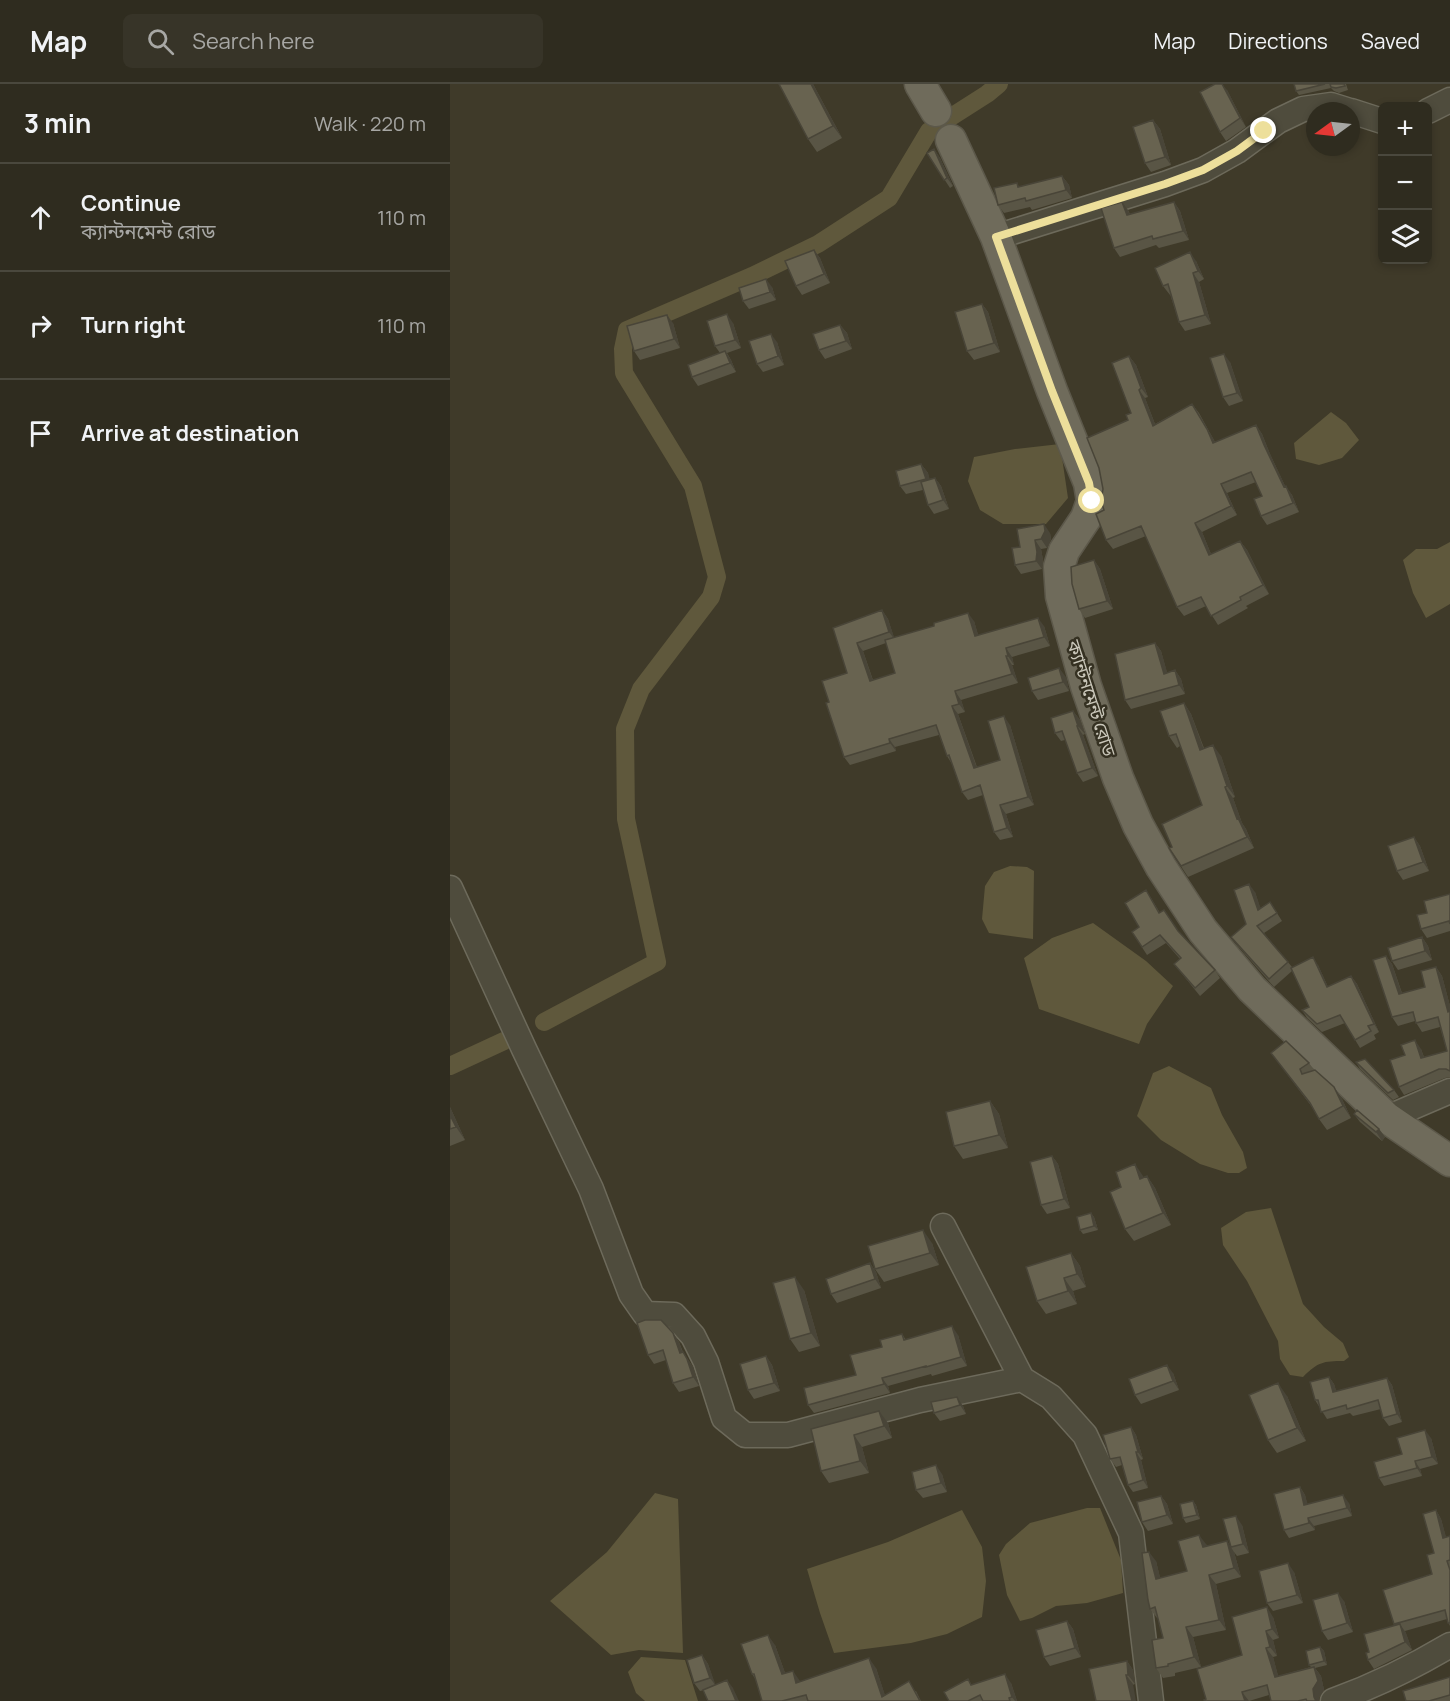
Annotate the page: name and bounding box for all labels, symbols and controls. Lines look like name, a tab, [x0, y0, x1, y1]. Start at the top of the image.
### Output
search box	[123, 14, 543, 68]
text: Map	[30, 22, 87, 60]
icon: search	[144, 25, 177, 58]
text: Search here	[192, 26, 315, 56]
text: Map	[1154, 27, 1195, 55]
text: Directions	[1228, 27, 1328, 55]
text: Saved	[1361, 27, 1420, 55]
north arrow	[1306, 102, 1360, 156]
map controls	[1378, 102, 1432, 264]
button: +	[1378, 102, 1432, 156]
text: 3 min	[24, 105, 91, 141]
text: Walk · 220 m	[314, 110, 426, 137]
route end	[1250, 117, 1276, 143]
button: −	[1378, 156, 1432, 210]
text: Continue	[81, 188, 181, 218]
icon: ahead	[24, 201, 57, 234]
text: 110 m	[377, 204, 426, 231]
button: layers	[1378, 210, 1432, 264]
text: ক্যান্টনমেন্ট রোড	[81, 218, 215, 245]
icon: right	[24, 309, 57, 342]
text: Turn right	[81, 310, 186, 340]
text: 110 m	[377, 312, 426, 339]
icon: arrive	[24, 417, 57, 450]
text: Arrive at destination	[81, 418, 299, 448]
route start	[1078, 487, 1104, 513]
street label: ক্যান্টনমেন্ট রোড	[1062, 636, 1122, 759]

